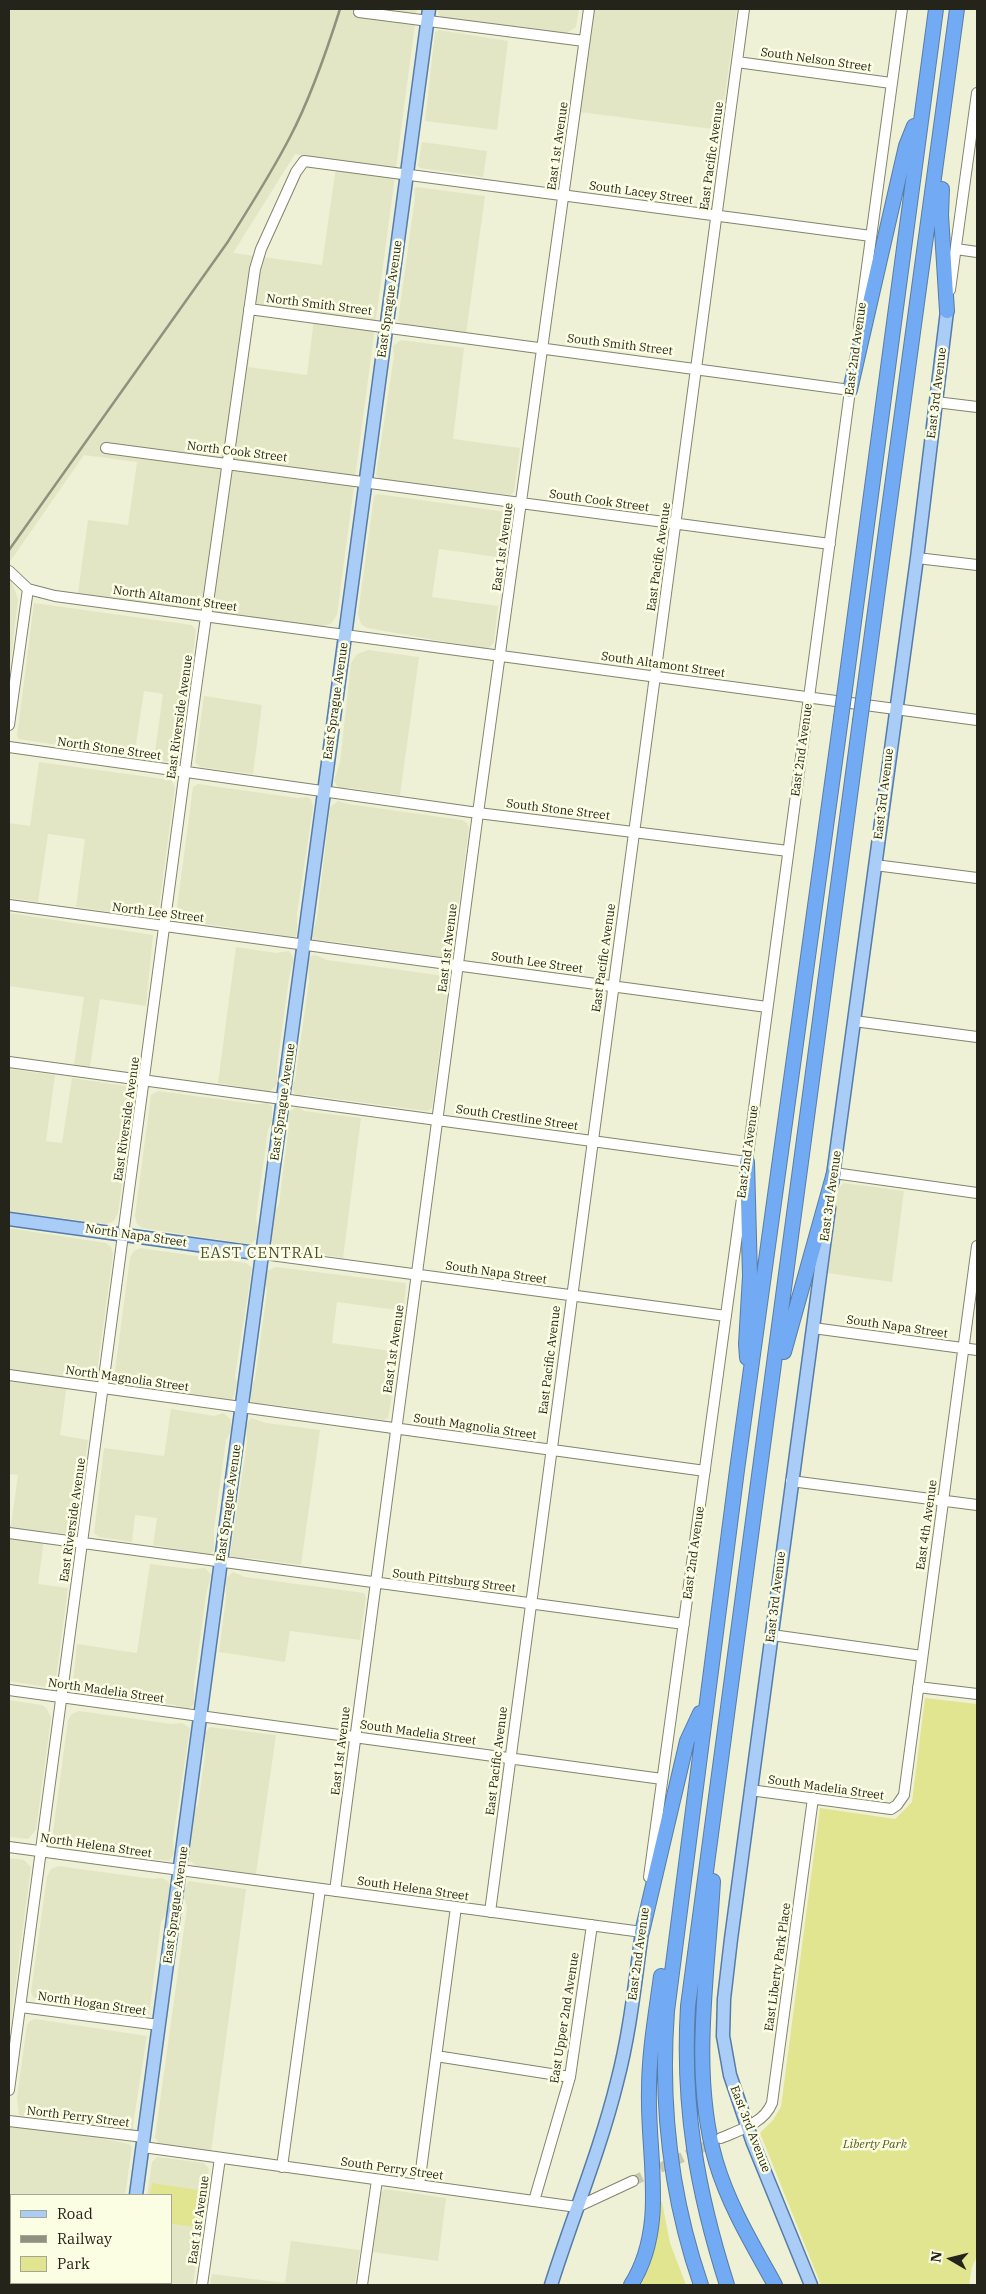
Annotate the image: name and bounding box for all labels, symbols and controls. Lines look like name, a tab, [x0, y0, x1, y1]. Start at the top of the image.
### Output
street label: South Nelson Street	[760, 45, 872, 75]
street label: East 1st Avenue	[545, 101, 571, 191]
street label: East Pacific Avenue	[697, 101, 727, 211]
street label: South Lacey Street	[588, 179, 694, 207]
street label: East Sprague Avenue	[375, 239, 405, 359]
street label: North Smith Street	[265, 291, 373, 319]
street label: East 2nd Avenue	[842, 301, 870, 397]
street label: South Smith Street	[566, 331, 674, 359]
street label: East 3rd Avenue	[924, 347, 950, 439]
street label: North Cook Street	[186, 439, 288, 465]
street label: South Cook Street	[548, 487, 650, 515]
street label: East 1st Avenue	[490, 502, 516, 592]
street label: East Pacific Avenue	[644, 502, 674, 612]
street label: North Altamont Street	[112, 583, 238, 615]
street label: East Sprague Avenue	[321, 641, 351, 761]
street label: South Altamont Street	[600, 649, 726, 681]
street label: East Riverside Avenue	[164, 654, 196, 780]
street label: East 2nd Avenue	[788, 702, 816, 798]
street label: North Stone Street	[56, 735, 162, 763]
street label: East 3rd Avenue	[871, 748, 897, 840]
street label: South Stone Street	[505, 796, 611, 824]
street label: North Lee Street	[111, 900, 205, 926]
street label: East 1st Avenue	[435, 903, 461, 993]
street label: East Pacific Avenue	[589, 903, 619, 1013]
street label: South Lee Street	[490, 949, 584, 977]
street label: East Sprague Avenue	[268, 1042, 298, 1162]
street label: East Riverside Avenue	[111, 1056, 143, 1182]
street label: South Crestline Street	[455, 1102, 579, 1134]
street label: East 2nd Avenue	[734, 1104, 762, 1200]
street label: East 3rd Avenue	[817, 1150, 845, 1242]
street label: North Napa Street	[84, 1222, 188, 1250]
district label: EAST CENTRAL	[198, 1245, 326, 1263]
street label: South Napa Street	[444, 1259, 548, 1287]
street label: East 1st Avenue	[381, 1304, 407, 1394]
street label: East Pacific Avenue	[536, 1305, 564, 1415]
street label: South Napa Street	[845, 1313, 949, 1341]
street label: North Magnolia Street	[64, 1363, 190, 1395]
street label: South Magnolia Street	[413, 1411, 537, 1443]
street label: East Sprague Avenue	[214, 1443, 244, 1563]
street label: East Riverside Avenue	[57, 1457, 89, 1583]
street label: East 4th Avenue	[914, 1479, 940, 1571]
street label: East 2nd Avenue	[680, 1505, 708, 1601]
street label: East 3rd Avenue	[763, 1551, 789, 1643]
street label: South Pittsburg Street	[391, 1566, 517, 1596]
street label: North Madelia Street	[47, 1676, 165, 1706]
street label: East 1st Avenue	[328, 1706, 354, 1796]
street label: East Pacific Avenue	[483, 1706, 511, 1816]
street label: South Madelia Street	[359, 1718, 477, 1748]
street label: South Madelia Street	[767, 1773, 885, 1803]
street label: North Helena Street	[39, 1831, 153, 1861]
street label: East Sprague Avenue	[161, 1845, 191, 1965]
street label: South Helena Street	[356, 1874, 470, 1904]
street label: East Liberty Park Place	[762, 1902, 794, 2032]
street label: East 2nd Avenue	[625, 1906, 653, 2002]
street label: East Upper 2nd Avenue	[548, 1952, 582, 2084]
street label: North Hogan Street	[37, 1989, 147, 2019]
street label: East 3rd Avenue	[727, 2084, 773, 2174]
street label: North Perry Street	[26, 2104, 130, 2130]
park label: Liberty Park	[843, 2138, 907, 2152]
street label: South Perry Street	[340, 2155, 444, 2183]
street label: East 1st Avenue	[186, 2175, 212, 2265]
legend	[10, 2194, 172, 2284]
text: Road	[57, 2204, 93, 2223]
text: Railway	[57, 2229, 112, 2248]
north arrow	[926, 2234, 976, 2284]
text: N	[926, 2250, 946, 2264]
text: Park	[57, 2254, 90, 2273]

